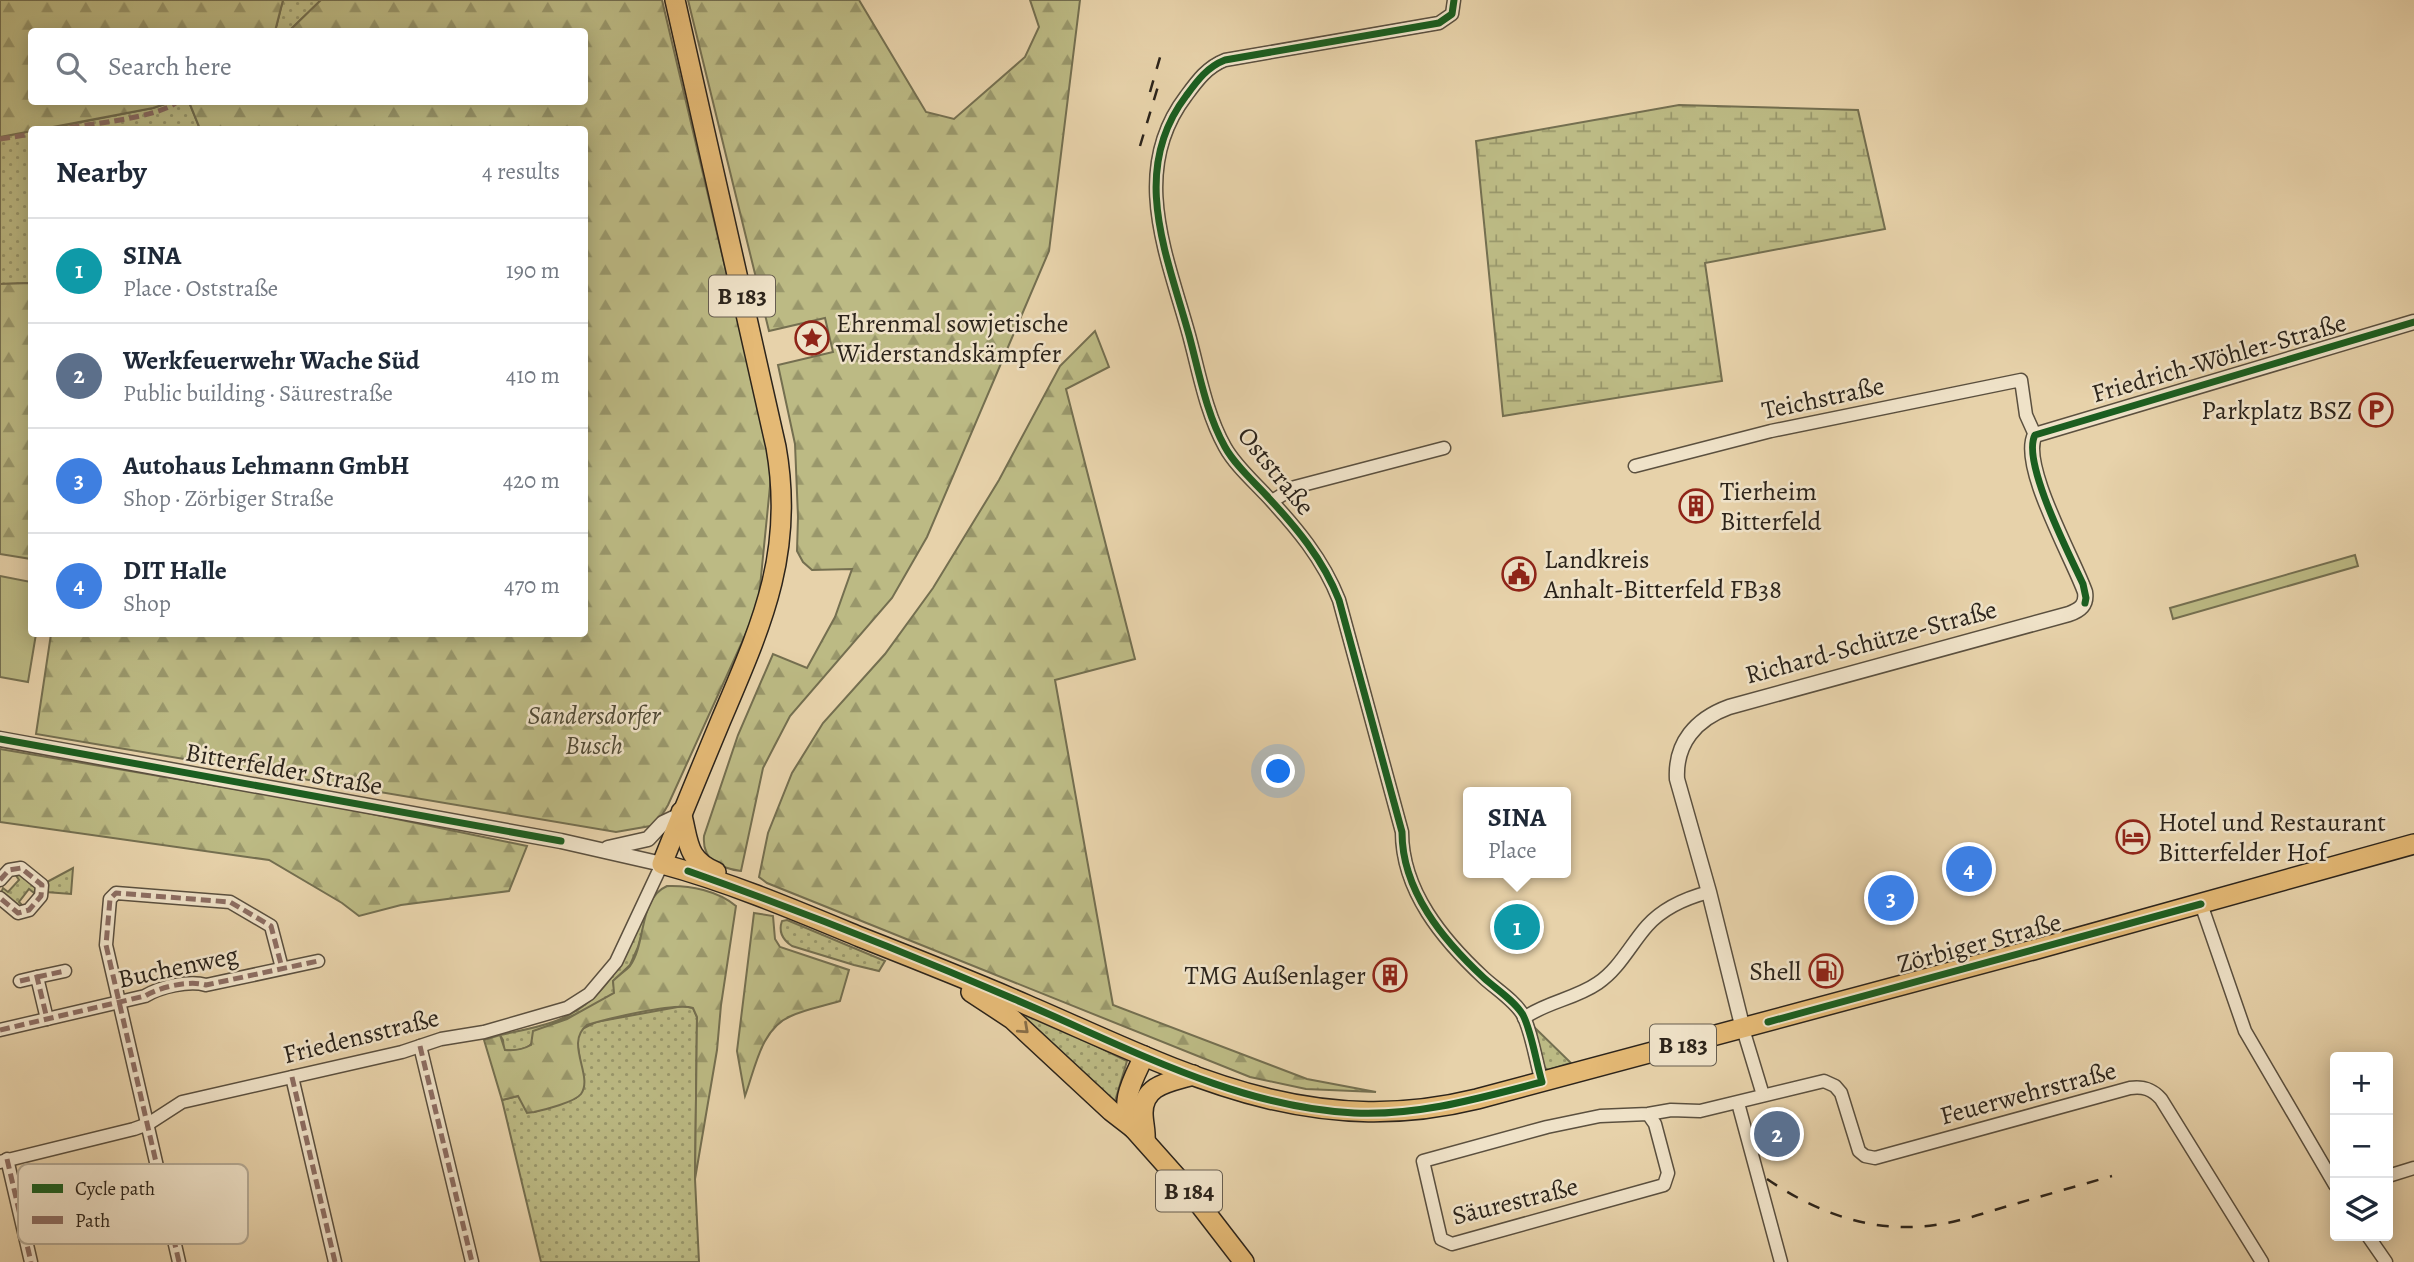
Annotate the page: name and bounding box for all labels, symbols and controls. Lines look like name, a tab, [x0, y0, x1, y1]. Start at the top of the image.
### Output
search box	[28, 28, 588, 105]
icon: search	[52, 48, 90, 86]
text: Search here	[108, 49, 232, 84]
text: Nearby	[56, 152, 147, 192]
text: 4 results	[482, 156, 560, 187]
text: SINA	[123, 238, 181, 273]
text: 1	[75, 255, 83, 286]
text: 190 m	[506, 255, 560, 286]
text: Place · Oststraße	[123, 273, 278, 304]
road number: B 183	[709, 276, 775, 316]
street label: Friedrich-Wöhler-Straße	[2088, 305, 2350, 411]
place label: Ehrenmal sowjetische Widerstandskämpfer	[835, 306, 1068, 371]
place icon: Ehrenmal sowjetische Widerstandskämpfer	[793, 319, 831, 357]
text: Werkfeuerwehr Wache Süd	[123, 343, 420, 378]
text: 2	[73, 360, 85, 391]
text: 410 m	[506, 360, 560, 391]
street label: Teichstraße	[1759, 368, 1887, 428]
text: Public building · Säurestraße	[123, 378, 393, 409]
parking icon: Parkplatz BSZ	[2357, 391, 2395, 429]
place label: Parkplatz BSZ	[2201, 393, 2352, 428]
street label: Oststraße	[1229, 419, 1323, 523]
text: Autohaus Lehmann GmbH	[123, 448, 409, 483]
text: 3	[74, 465, 84, 496]
text: 420 m	[503, 465, 560, 496]
place label: Tierheim Bitterfeld	[1720, 474, 1821, 539]
text: Shop · Zörbiger Straße	[123, 483, 334, 514]
building icon: Tierheim Bitterfeld	[1677, 487, 1715, 525]
place label: Landkreis Anhalt-Bitterfeld FB38	[1543, 542, 1782, 607]
text: DIT Halle	[123, 553, 227, 588]
public building icon: Landkreis Anhalt-Bitterfeld FB38	[1500, 555, 1538, 593]
text: 4	[74, 570, 84, 601]
text: 470 m	[504, 570, 560, 601]
text: Shop	[123, 588, 171, 619]
street label: Richard-Schütze-Straße	[1741, 592, 2001, 692]
park label: Sandersdorfer Busch	[528, 698, 661, 763]
street label: Bitterfelder Straße	[183, 734, 385, 804]
your location	[1261, 754, 1295, 788]
popup	[1463, 787, 1571, 878]
text: SINA	[1488, 800, 1546, 835]
place label: Hotel und Restaurant Bitterfelder Hof	[2158, 805, 2386, 870]
hotel icon: Hotel und Restaurant Bitterfelder Hof	[2114, 818, 2152, 856]
text: Place	[1488, 835, 1537, 866]
pin: 4	[1946, 843, 1992, 895]
pin: 3	[1868, 872, 1914, 924]
pin: 1	[1494, 901, 1540, 953]
street label: Zörbiger Straße	[1893, 904, 2065, 982]
street label: Buchenweg	[115, 937, 241, 997]
fuel station icon: Shell	[1807, 952, 1845, 990]
place label: Shell	[1749, 954, 1801, 989]
building icon: TMG Außenlager	[1371, 956, 1409, 994]
place label: TMG Außenlager	[1184, 958, 1366, 993]
street label: Friedensstraße	[279, 1000, 443, 1072]
one-way arrow	[1015, 1021, 1028, 1033]
road number: B 183	[1650, 1024, 1716, 1065]
map controls	[2330, 1052, 2393, 1241]
button: +	[2330, 1052, 2393, 1115]
street label: Feuerwehrstraße	[1936, 1053, 2120, 1133]
pin: 2	[1754, 1108, 1800, 1160]
button: −	[2330, 1115, 2393, 1178]
legend	[18, 1164, 248, 1244]
street label: Säurestraße	[1448, 1168, 1582, 1234]
road number: B 184	[1156, 1170, 1222, 1212]
text: Cycle path	[75, 1176, 155, 1202]
button: layers	[2330, 1178, 2393, 1241]
text: Path	[75, 1208, 110, 1234]

